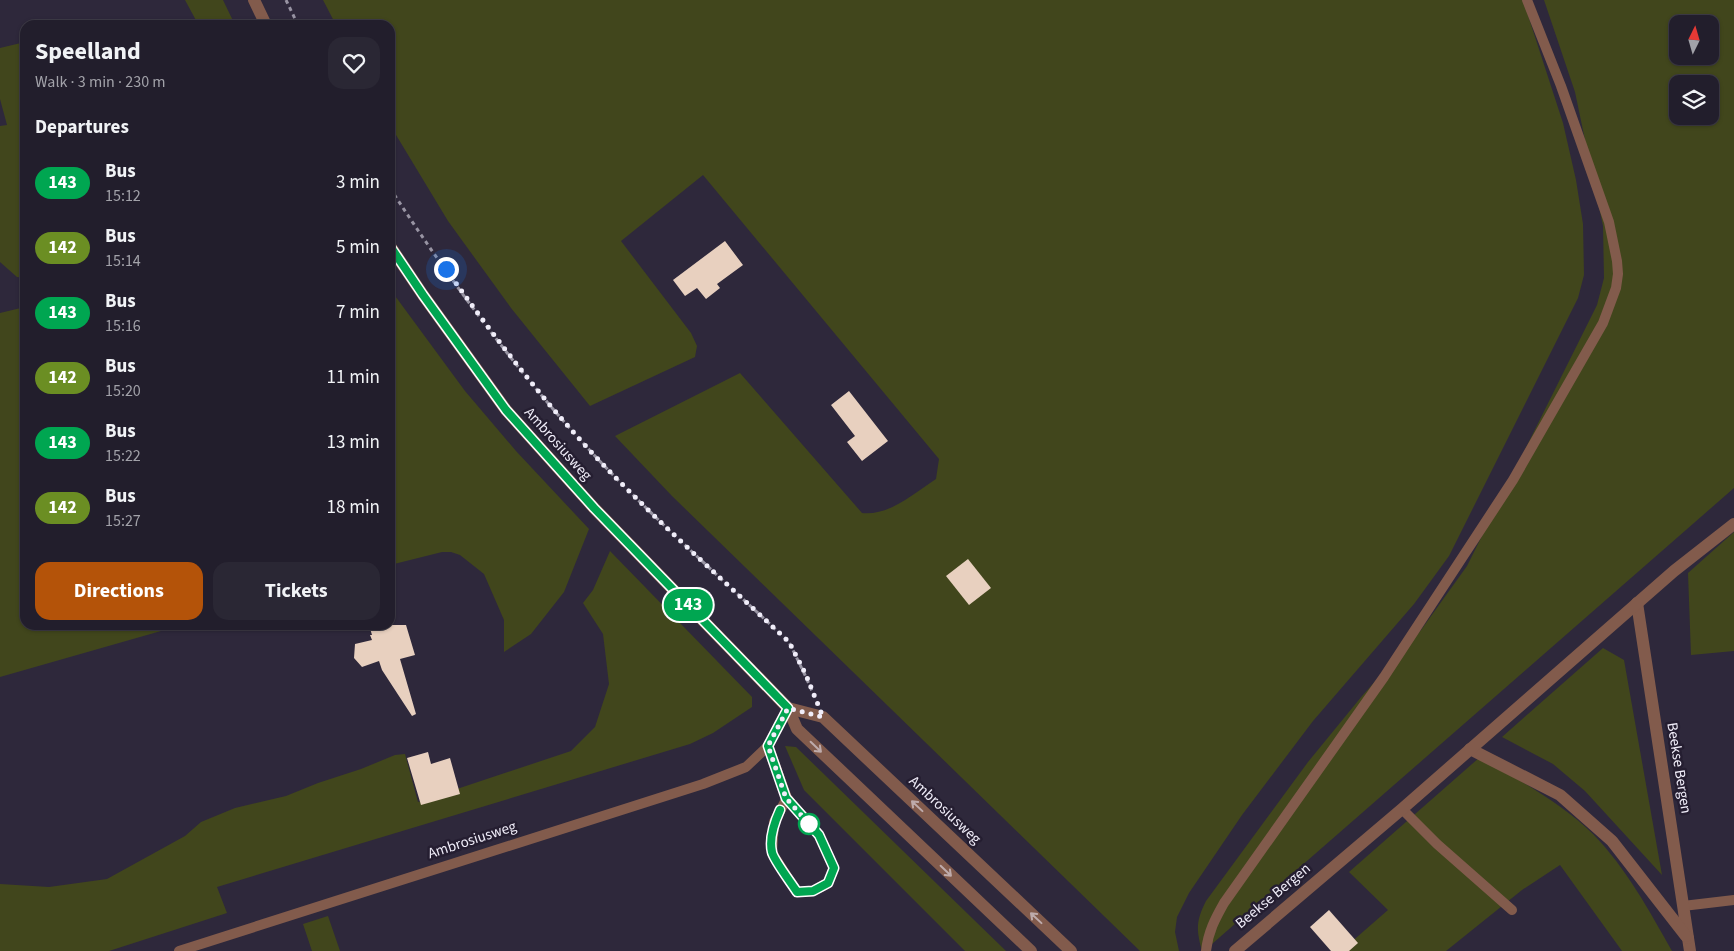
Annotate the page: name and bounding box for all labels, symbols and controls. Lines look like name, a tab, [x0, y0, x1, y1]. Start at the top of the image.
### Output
north arrow	[1669, 15, 1719, 65]
map controls	[1669, 15, 1719, 125]
text: Speelland	[35, 34, 141, 69]
button: heart	[328, 37, 380, 89]
text: Walk · 3 min · 230 m	[35, 71, 166, 93]
button: layers	[1669, 75, 1719, 125]
text: Departures	[35, 114, 129, 141]
text: Bus	[105, 158, 136, 185]
text: 3 min	[336, 169, 380, 196]
text: 143	[48, 170, 77, 195]
text: 15:12	[105, 185, 141, 207]
text: Bus	[105, 223, 136, 250]
text: 5 min	[336, 234, 380, 261]
text: 142	[48, 235, 77, 260]
text: 15:14	[105, 250, 141, 272]
your location	[434, 257, 459, 282]
text: Bus	[105, 288, 136, 315]
text: 7 min	[336, 299, 380, 326]
text: 143	[48, 300, 77, 325]
text: 15:16	[105, 315, 141, 337]
text: Bus	[105, 353, 136, 380]
text: 11 min	[326, 364, 380, 391]
text: 142	[48, 365, 77, 390]
text: 15:20	[105, 380, 141, 402]
street label: Ambrosiusweg	[519, 403, 597, 486]
text: Bus	[105, 418, 136, 445]
text: 13 min	[326, 429, 380, 456]
text: 143	[48, 430, 77, 455]
text: 15:22	[105, 445, 141, 467]
text: Bus	[105, 483, 136, 510]
text: 18 min	[326, 494, 380, 521]
text: 142	[48, 495, 77, 520]
text: 15:27	[105, 510, 141, 532]
button: Directions	[35, 562, 203, 620]
button: Tickets	[213, 562, 380, 620]
line badge: 143	[659, 589, 717, 621]
text: 143	[674, 592, 702, 617]
street label: Beekse Bergen	[1661, 721, 1697, 815]
one-way arrow	[809, 741, 822, 753]
street label: Ambrosiusweg	[904, 771, 986, 849]
one-way arrow	[911, 800, 924, 812]
unlabelled marker	[798, 813, 820, 835]
street label: Ambrosiusweg	[425, 816, 519, 864]
street label: Beekse Bergen	[1231, 858, 1315, 934]
one-way arrow	[940, 865, 953, 877]
one-way arrow	[1029, 912, 1042, 924]

